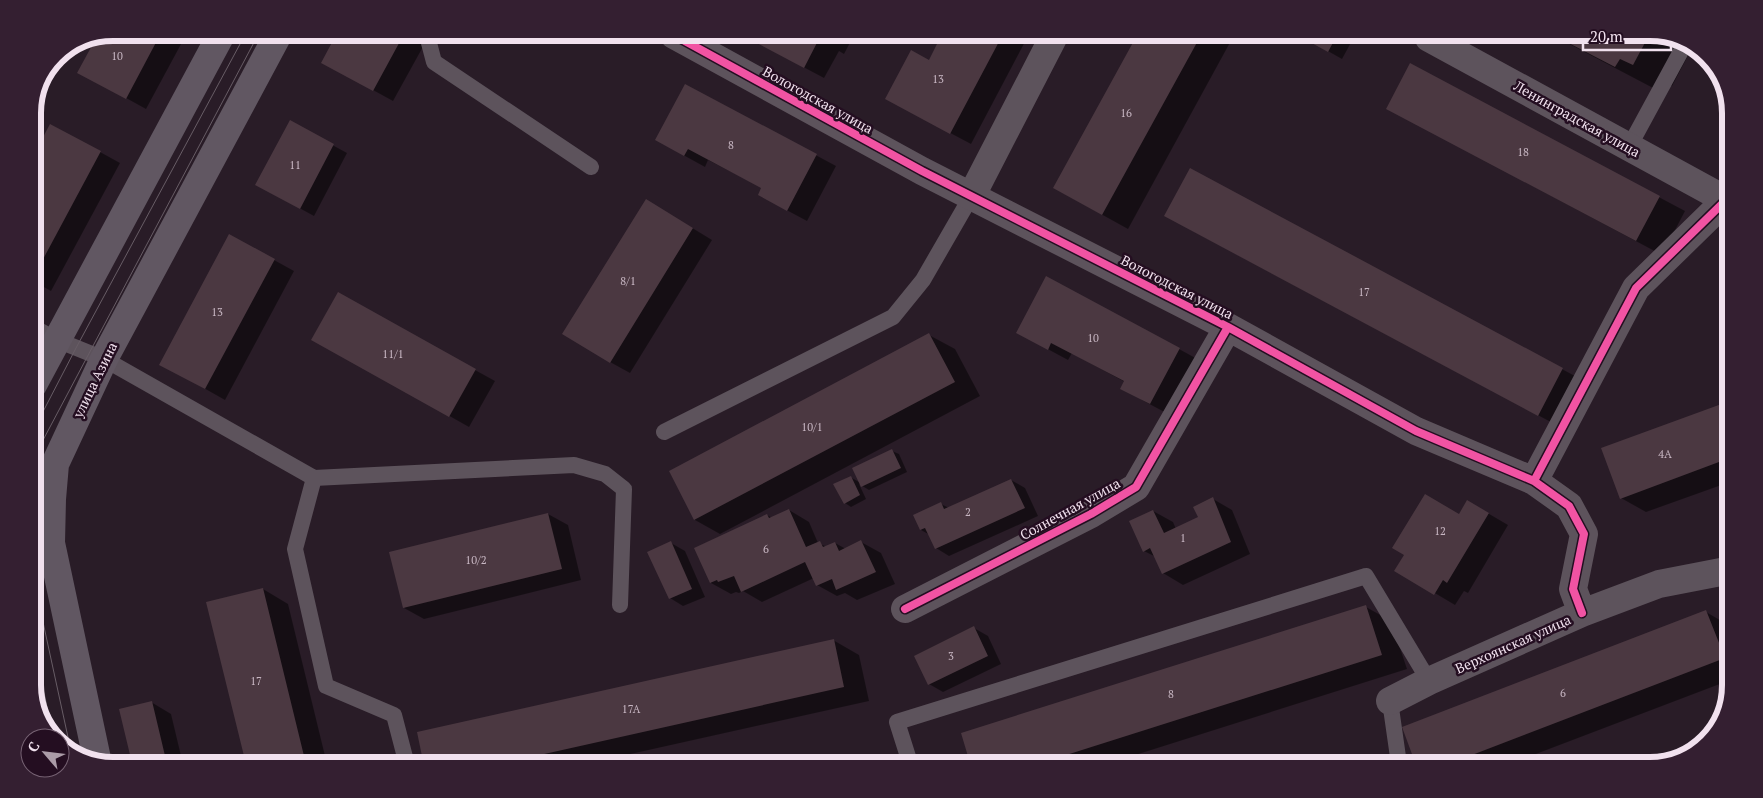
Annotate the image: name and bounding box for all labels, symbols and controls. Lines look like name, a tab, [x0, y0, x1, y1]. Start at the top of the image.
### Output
scale bar	[1583, 20, 1670, 52]
text: 20 m	[1590, 26, 1623, 46]
house number: 10	[111, 49, 123, 63]
street label: Вологодская улица	[760, 61, 877, 138]
house number: 13	[932, 72, 944, 86]
street label: Ленинградская улица	[1510, 75, 1644, 161]
house number: 16	[1120, 106, 1132, 120]
house number: 8	[728, 138, 734, 152]
house number: 18	[1517, 145, 1529, 159]
house number: 11	[289, 158, 301, 172]
street label: Вологодская улица	[1118, 250, 1237, 323]
house number: 8/1	[620, 274, 636, 288]
house number: 17	[1358, 285, 1370, 299]
house number: 13	[211, 305, 223, 319]
house number: 10	[1087, 331, 1099, 345]
street label: улица Азина	[68, 339, 121, 422]
house number: 11/1	[382, 347, 404, 361]
house number: 10/1	[801, 420, 823, 434]
house number: 4А	[1658, 447, 1672, 461]
street label: Солнечная улица	[1016, 473, 1123, 544]
house number: 2	[965, 505, 971, 519]
house number: 12	[1434, 524, 1446, 538]
house number: 1	[1180, 531, 1186, 545]
house number: 6	[763, 542, 769, 556]
house number: 10/2	[465, 553, 487, 567]
street label: Верхоянская улица	[1452, 610, 1574, 678]
house number: 3	[948, 649, 954, 663]
house number: 17	[250, 674, 262, 688]
house number: 6	[1560, 686, 1566, 700]
house number: 8	[1168, 687, 1174, 701]
house number: 17А	[622, 702, 641, 716]
north arrow	[20, 728, 70, 778]
text: С	[23, 738, 44, 755]

